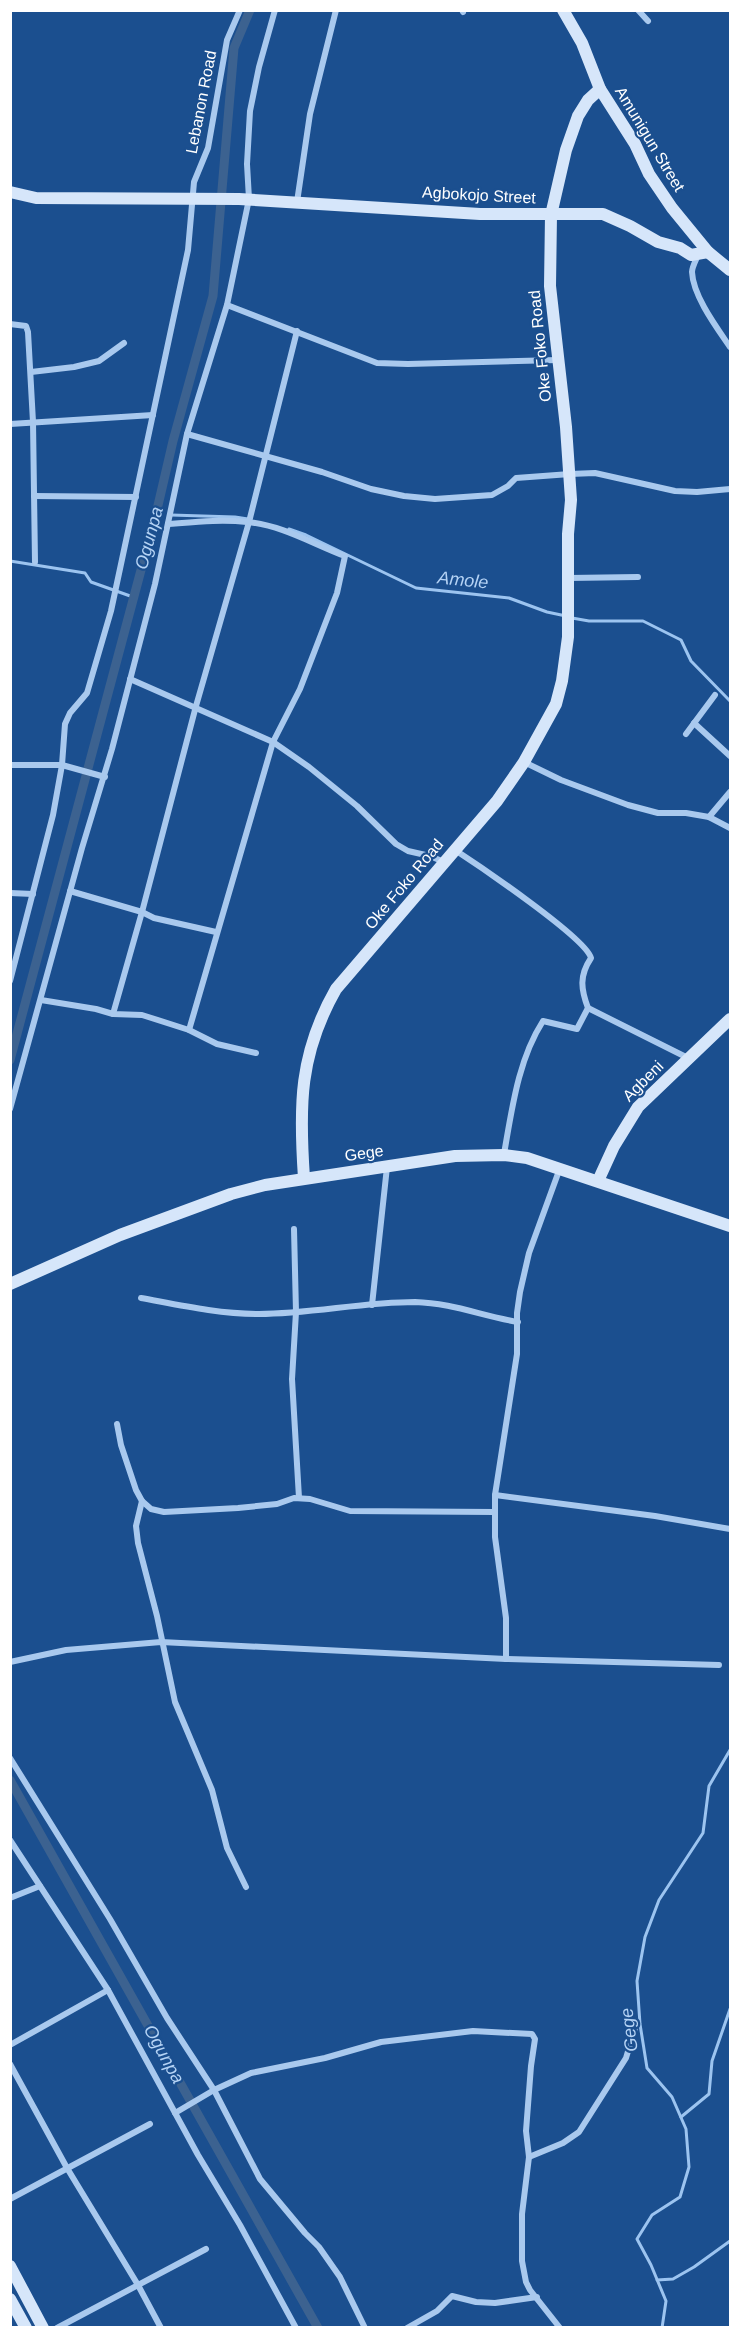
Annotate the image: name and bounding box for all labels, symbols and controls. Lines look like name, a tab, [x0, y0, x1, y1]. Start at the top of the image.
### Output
street label: Lebanon Road	[183, 49, 219, 155]
street label: Amunigun Street	[612, 84, 688, 195]
street label: Agbokojo Street	[422, 184, 537, 206]
street label: Oke Foko Road	[526, 289, 554, 403]
water label: Ogunpa	[131, 504, 167, 572]
water label: Amole	[436, 567, 489, 593]
street label: Oke Foko Road	[361, 836, 447, 932]
street label: Agbeni	[619, 1057, 667, 1105]
street label: Gege	[343, 1142, 385, 1164]
water label: Gege	[616, 2007, 642, 2053]
water label: Ogunpa	[140, 2021, 188, 2087]

